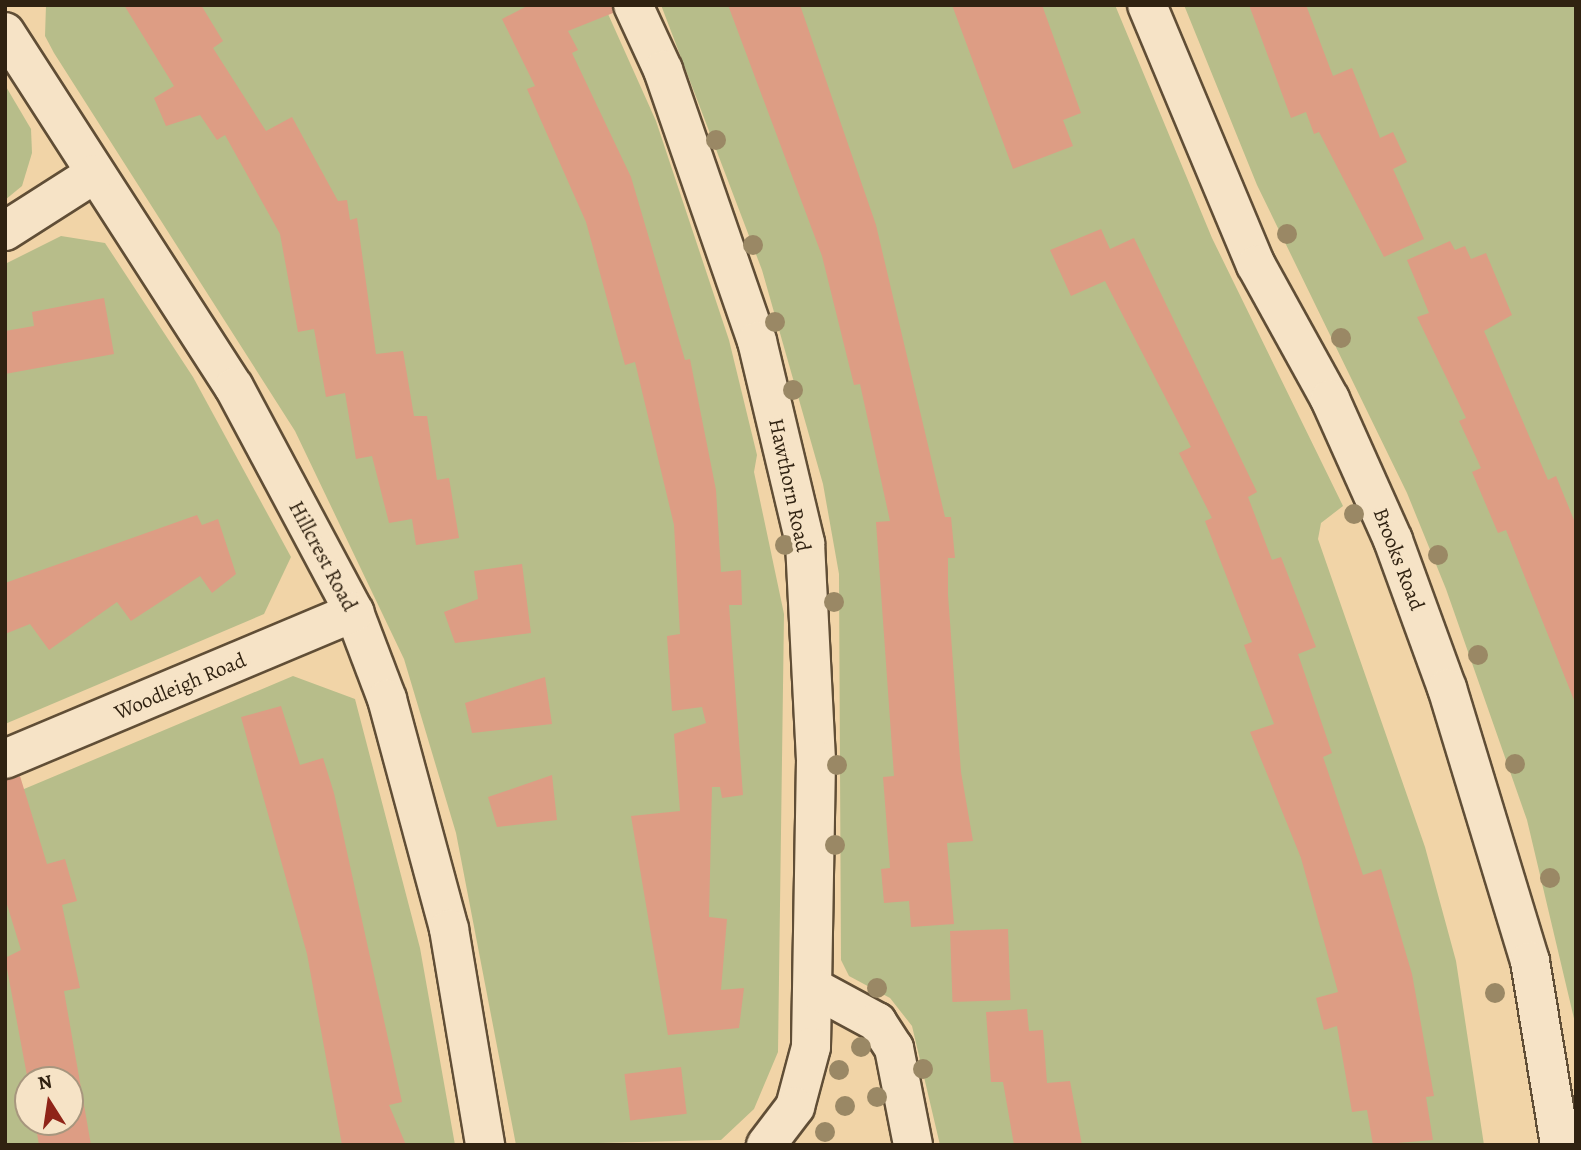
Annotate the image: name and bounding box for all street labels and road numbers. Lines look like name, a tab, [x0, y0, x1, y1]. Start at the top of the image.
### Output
street label: Hawthorn Road	[764, 416, 816, 554]
street label: Hillcrest Road	[283, 497, 363, 615]
street label: Brooks Road	[1368, 504, 1430, 614]
street label: Woodleigh Road	[111, 647, 249, 725]

